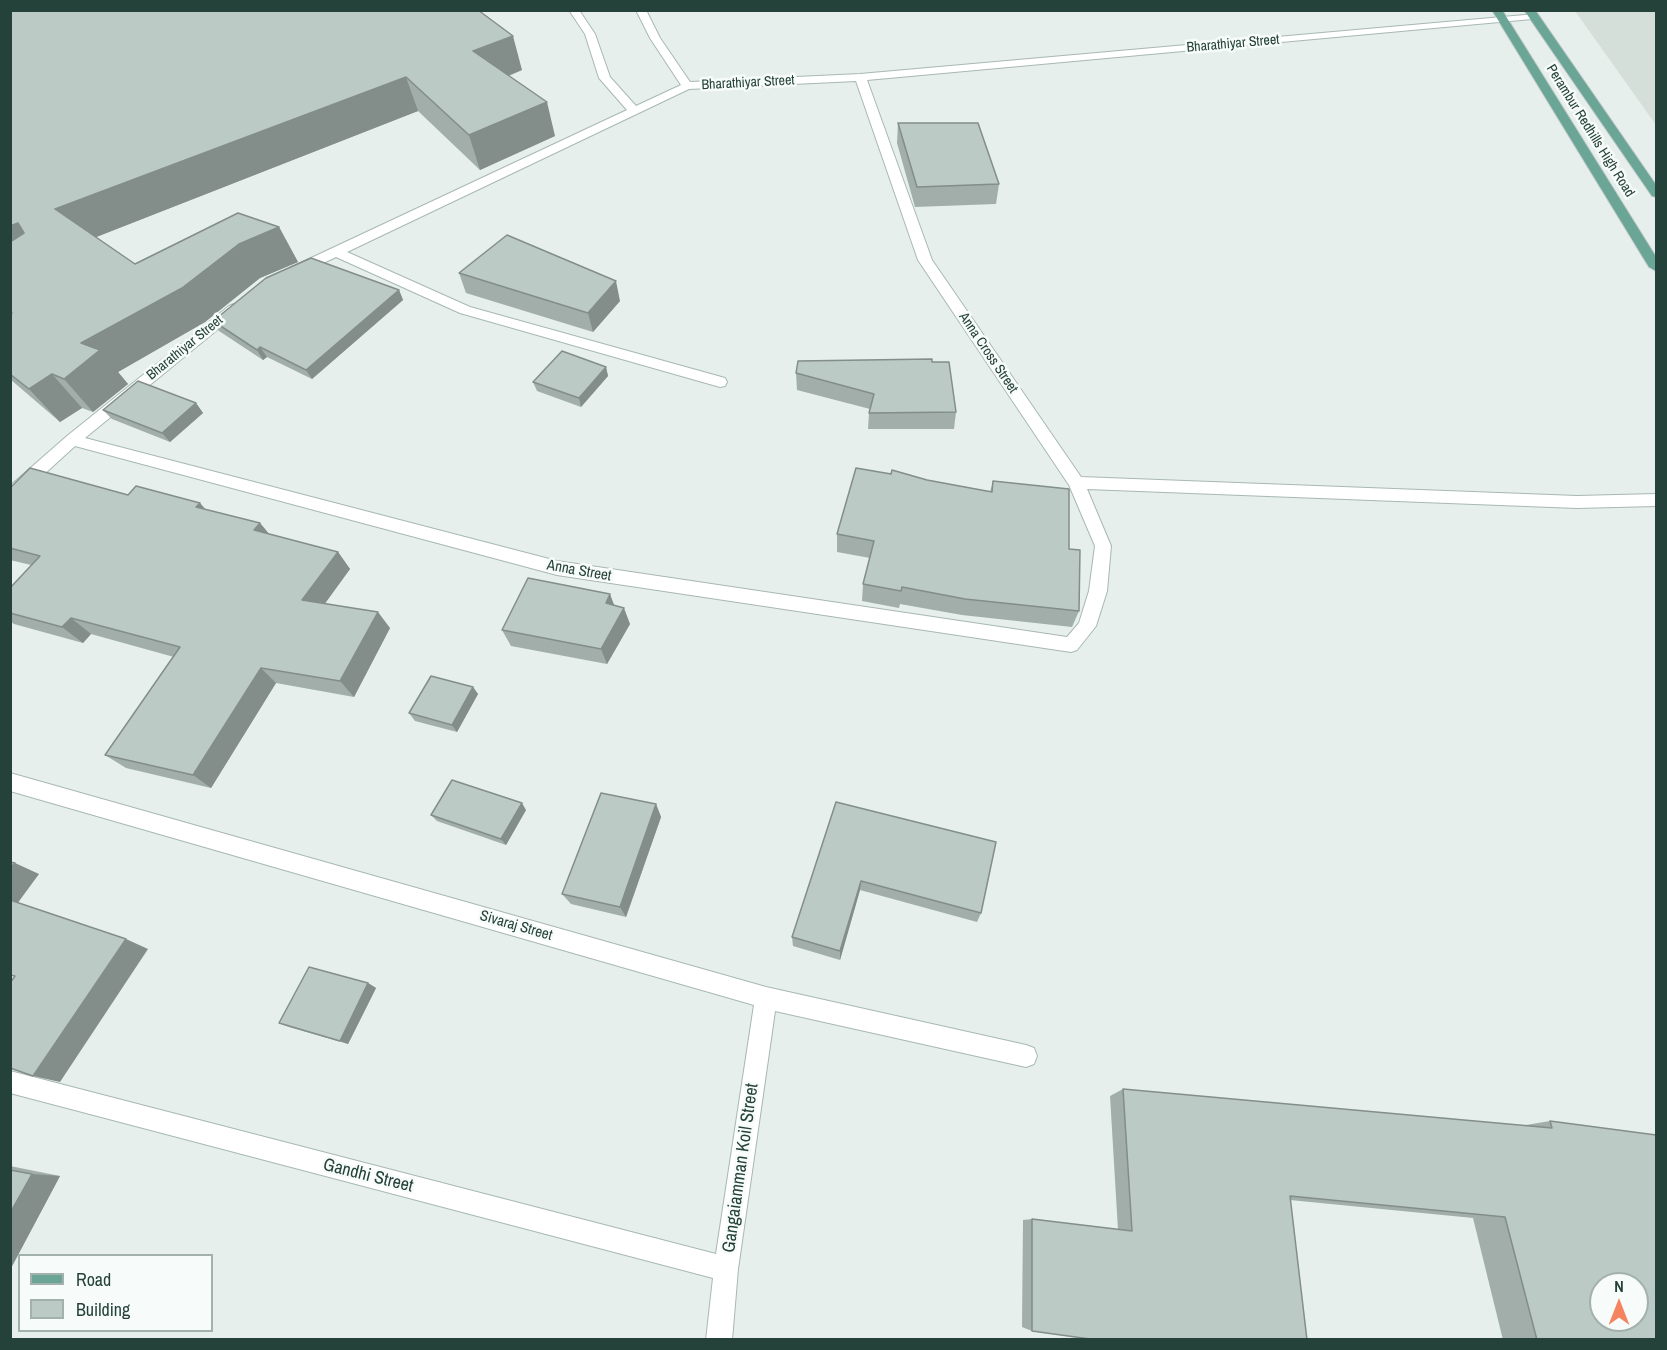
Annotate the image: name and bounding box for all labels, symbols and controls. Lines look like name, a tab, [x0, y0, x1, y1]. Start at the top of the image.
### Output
street label: Bharathiyar Street	[1186, 32, 1280, 56]
street label: Perambur Redhills High Road	[1542, 62, 1638, 200]
street label: Bharathiyar Street	[701, 72, 795, 94]
street label: Anna Cross Street	[955, 309, 1021, 397]
street label: Bharathiyar Street	[144, 312, 226, 384]
street label: Anna Street	[545, 556, 613, 586]
street label: Sivaraj Street	[478, 907, 554, 945]
street label: Gangaiamman Koil Street	[718, 1082, 764, 1254]
street label: Gandhi Street	[321, 1154, 415, 1198]
legend	[18, 1254, 213, 1332]
text: Road	[76, 1267, 111, 1292]
north arrow	[1589, 1272, 1649, 1332]
text: N	[1614, 1275, 1624, 1297]
text: Building	[76, 1297, 130, 1322]

